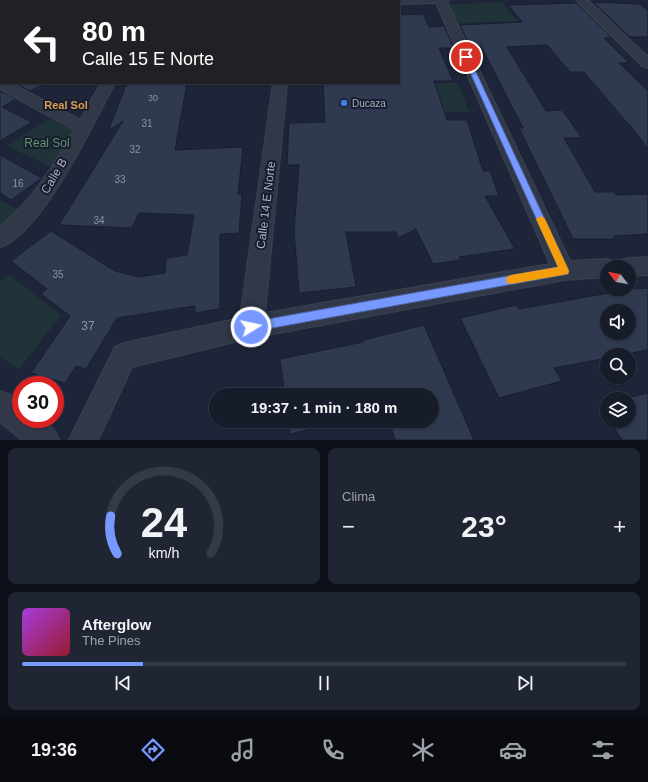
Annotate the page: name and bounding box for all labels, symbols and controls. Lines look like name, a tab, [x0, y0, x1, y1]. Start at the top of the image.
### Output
icon: left	[16, 16, 68, 68]
text: 80 m	[82, 16, 146, 47]
pin	[449, 40, 483, 74]
icon: arrive	[455, 46, 477, 68]
text: Calle 15 E Norte	[82, 49, 214, 69]
house number: 30	[148, 93, 158, 103]
marker: Ducaza	[339, 98, 349, 108]
place label: Ducaza	[352, 98, 386, 109]
district label: Real Sol	[44, 99, 88, 111]
house number: 31	[141, 118, 153, 129]
park label: Real Sol	[24, 136, 70, 150]
house number: 32	[129, 144, 141, 155]
street label: Calle B	[38, 156, 70, 196]
street label: Calle 14 E Norte	[254, 160, 278, 250]
house number: 33	[114, 174, 126, 185]
house number: 16	[12, 178, 24, 189]
house number: 34	[93, 215, 105, 226]
north arrow	[600, 260, 636, 296]
map controls	[600, 260, 636, 428]
house number: 35	[52, 269, 64, 280]
button: sound	[600, 304, 636, 340]
position arrow	[230, 306, 272, 348]
house number: 37	[81, 319, 95, 333]
button: search	[600, 348, 636, 384]
speed limit sign: 30	[12, 376, 64, 428]
button: layers	[600, 392, 636, 428]
text: 19:37 · 1 min · 180 m	[251, 399, 397, 416]
text: Clima	[342, 489, 375, 504]
text: 24	[141, 499, 187, 546]
text: 23°	[461, 510, 507, 543]
text: −	[342, 514, 355, 539]
text: +	[613, 514, 626, 539]
text: km/h	[149, 545, 180, 561]
text: Afterglow	[82, 616, 151, 633]
text: The Pines	[82, 633, 141, 648]
icon: previous	[112, 672, 134, 694]
icon: pause	[313, 672, 335, 694]
icon: next	[514, 672, 536, 694]
icon: directions	[139, 736, 167, 764]
icon: music	[229, 736, 257, 764]
icon: phone	[319, 736, 347, 764]
icon: climate	[409, 736, 437, 764]
icon: car	[499, 736, 527, 764]
icon: filters	[589, 736, 617, 764]
text: 19:36	[31, 740, 77, 760]

